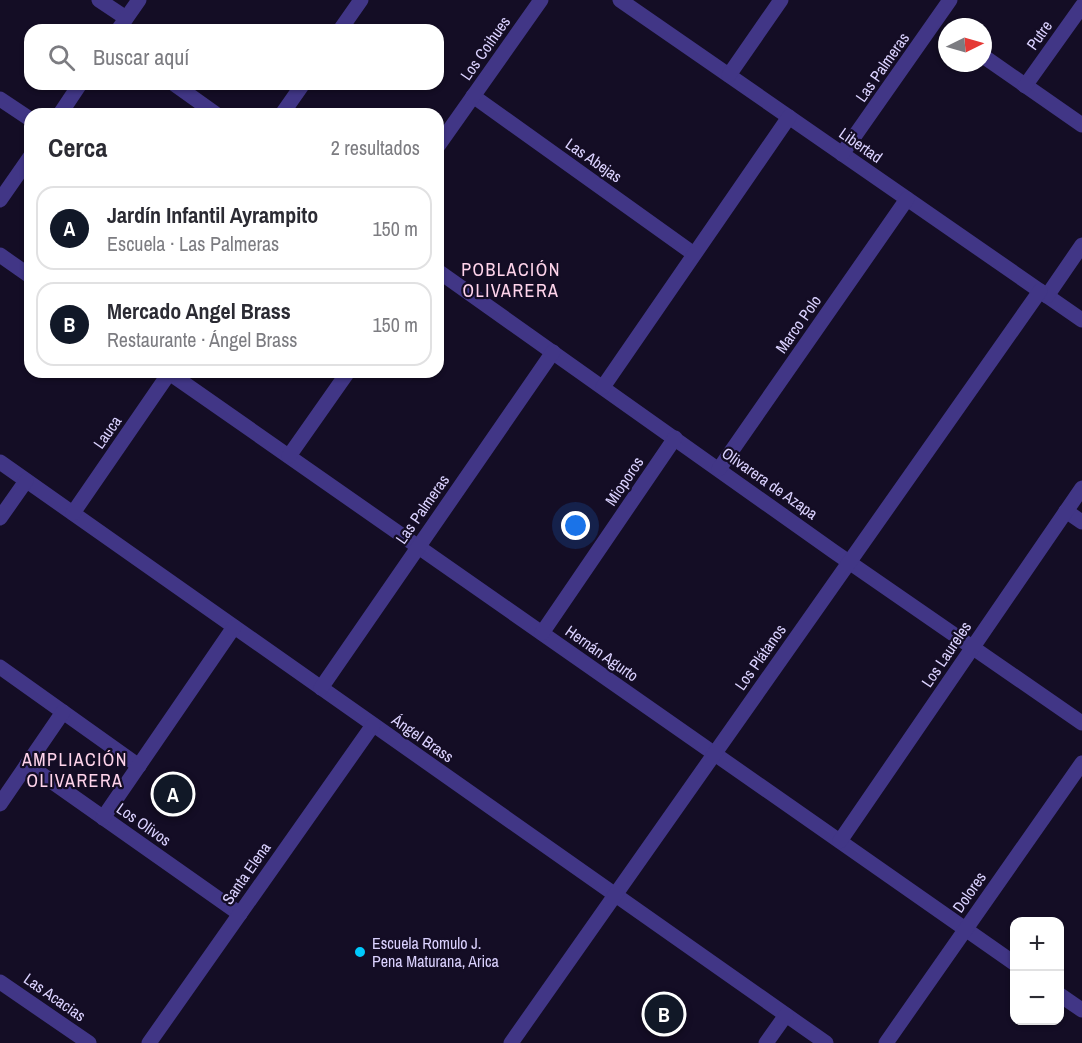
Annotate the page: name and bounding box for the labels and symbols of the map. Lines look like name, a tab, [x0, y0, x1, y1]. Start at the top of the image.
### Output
street label: Los Coihues	[455, 12, 515, 84]
street label: Putre	[1021, 16, 1057, 54]
north arrow	[938, 18, 992, 72]
street label: Las Palmeras	[850, 28, 914, 106]
street label: Libertad	[835, 122, 887, 168]
street label: Las Abejas	[561, 133, 627, 187]
district label: POBLACIÓN OLIVARERA	[461, 257, 561, 303]
street label: Marco Polo	[770, 291, 826, 357]
street label: Lauca	[88, 410, 127, 453]
street label: Olivarera de Azapa	[718, 442, 823, 525]
street label: Mioporos	[600, 452, 648, 510]
street label: Las Palmeras	[390, 470, 454, 548]
your location	[561, 511, 590, 540]
street label: Los Laureles	[916, 617, 976, 691]
street label: Hernán Agurto	[561, 620, 643, 686]
street label: Los Plátanos	[729, 620, 791, 694]
street label: Ángel Brass	[387, 708, 458, 767]
district label: AMPLIACIÓN OLIVARERA	[21, 747, 128, 793]
pin: A	[154, 772, 192, 816]
street label: Los Olivos	[112, 797, 176, 851]
street label: Santa Elena	[216, 837, 276, 909]
street label: Dolores	[947, 867, 991, 917]
place label: Escuela Romulo J. Pena Maturana, Arica	[372, 932, 500, 972]
marker: Escuela Romulo J. Pena Maturana, Arica	[353, 945, 367, 959]
street label: Las Acacias	[20, 968, 90, 1026]
pin: B	[644, 992, 684, 1036]

